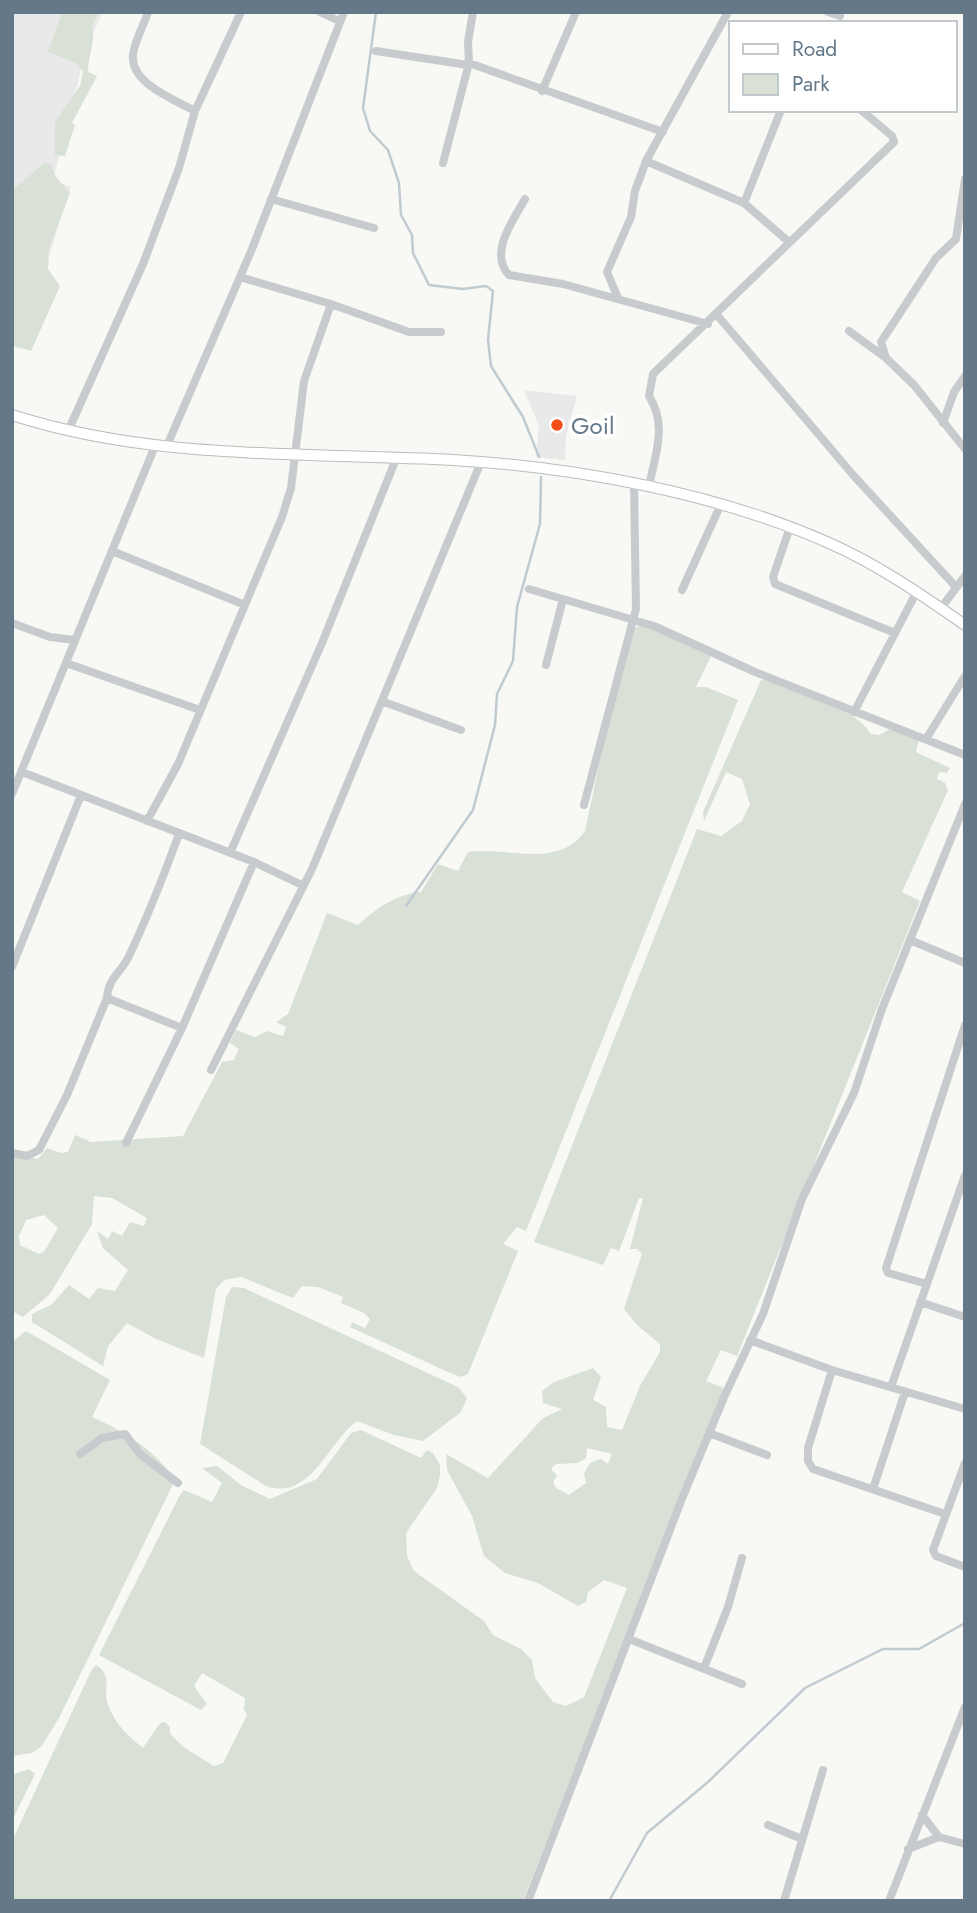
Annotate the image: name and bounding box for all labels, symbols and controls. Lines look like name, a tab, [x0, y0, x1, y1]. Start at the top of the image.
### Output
legend	[729, 21, 956, 112]
text: Road	[792, 34, 837, 64]
text: Park	[792, 69, 830, 99]
place label: Goil	[571, 408, 614, 443]
marker: Goil	[549, 417, 565, 433]

